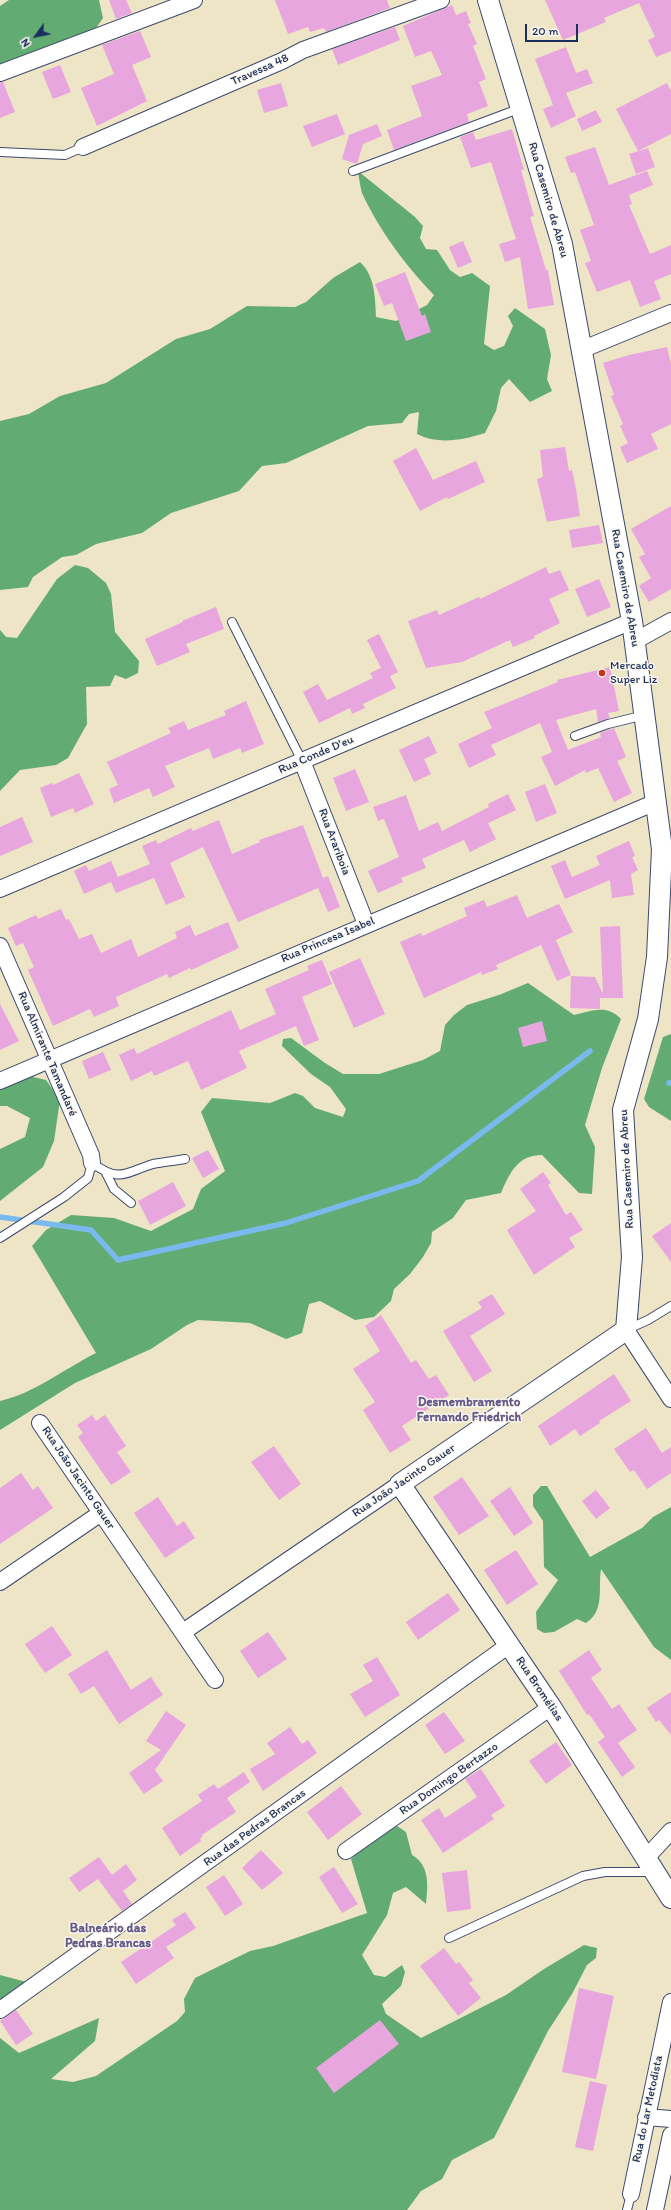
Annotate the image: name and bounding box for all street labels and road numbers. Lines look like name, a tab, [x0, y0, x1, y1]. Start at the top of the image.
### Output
street label: Travessa 48	[229, 51, 291, 89]
street label: Rua Casemiro de Abreu	[525, 141, 571, 259]
street label: Rua Casemiro de Abreu	[608, 528, 642, 648]
street label: Rua Conde D'eu	[276, 733, 356, 777]
street label: Rua Arariboia	[315, 807, 353, 877]
street label: Rua Princesa Isabel	[279, 914, 377, 966]
street label: Rua Almirante Tamandaré	[14, 989, 80, 1119]
street label: Rua Casemiro de Abreu	[617, 1109, 637, 1229]
street label: Rua João Jacinto Gauer	[38, 1424, 118, 1532]
street label: Rua João Jacinto Gauer	[350, 1441, 458, 1521]
street label: Rua Bromélias	[512, 1654, 566, 1724]
street label: Rua Domingo Bertazzo	[397, 1740, 501, 1818]
street label: Rua das Pedras Brancas	[201, 1786, 309, 1870]
street label: Rua do Lar Metodista	[630, 2054, 666, 2164]

